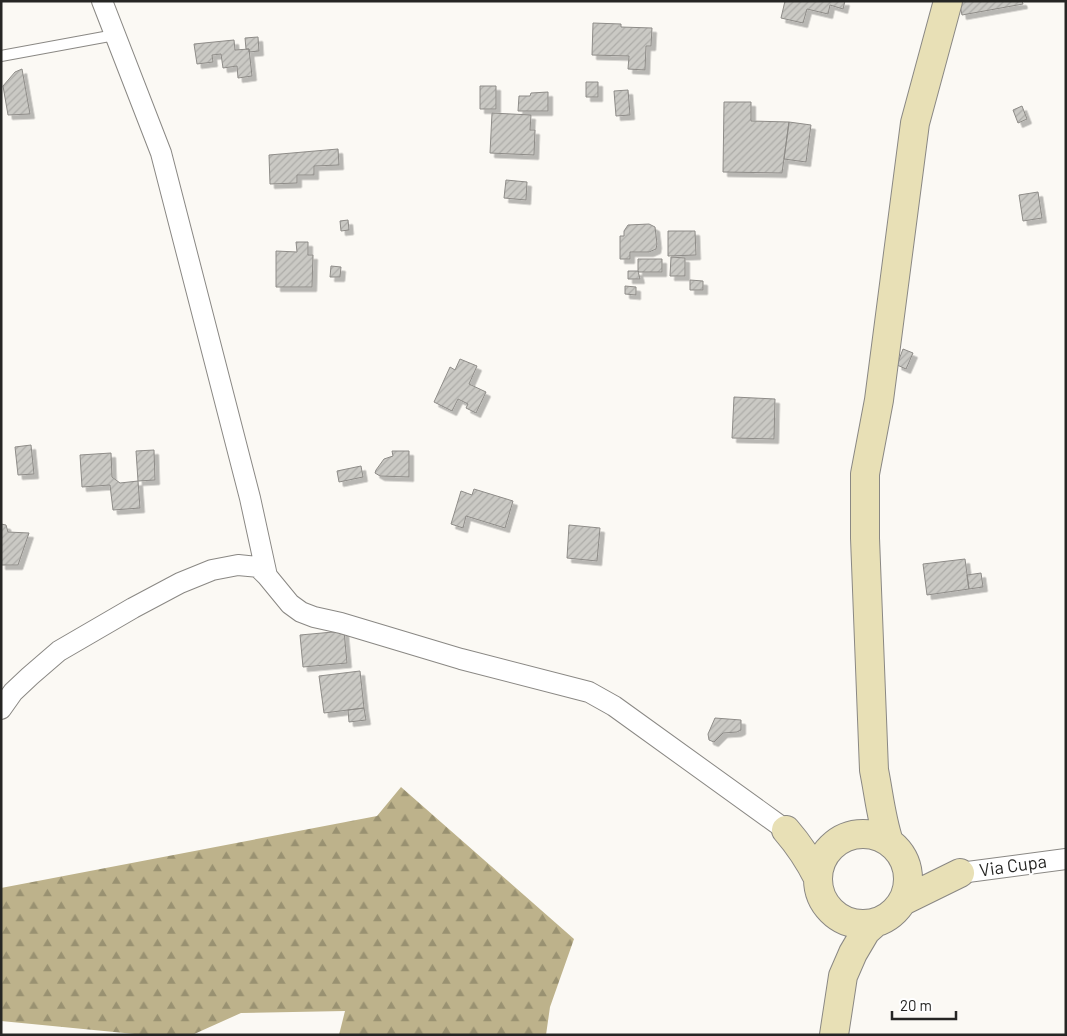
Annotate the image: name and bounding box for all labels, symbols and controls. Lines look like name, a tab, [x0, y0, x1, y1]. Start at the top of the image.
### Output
street label: Via Cupa	[978, 849, 1048, 881]
scale bar	[892, 988, 956, 1020]
text: 20 m	[900, 996, 932, 1014]

